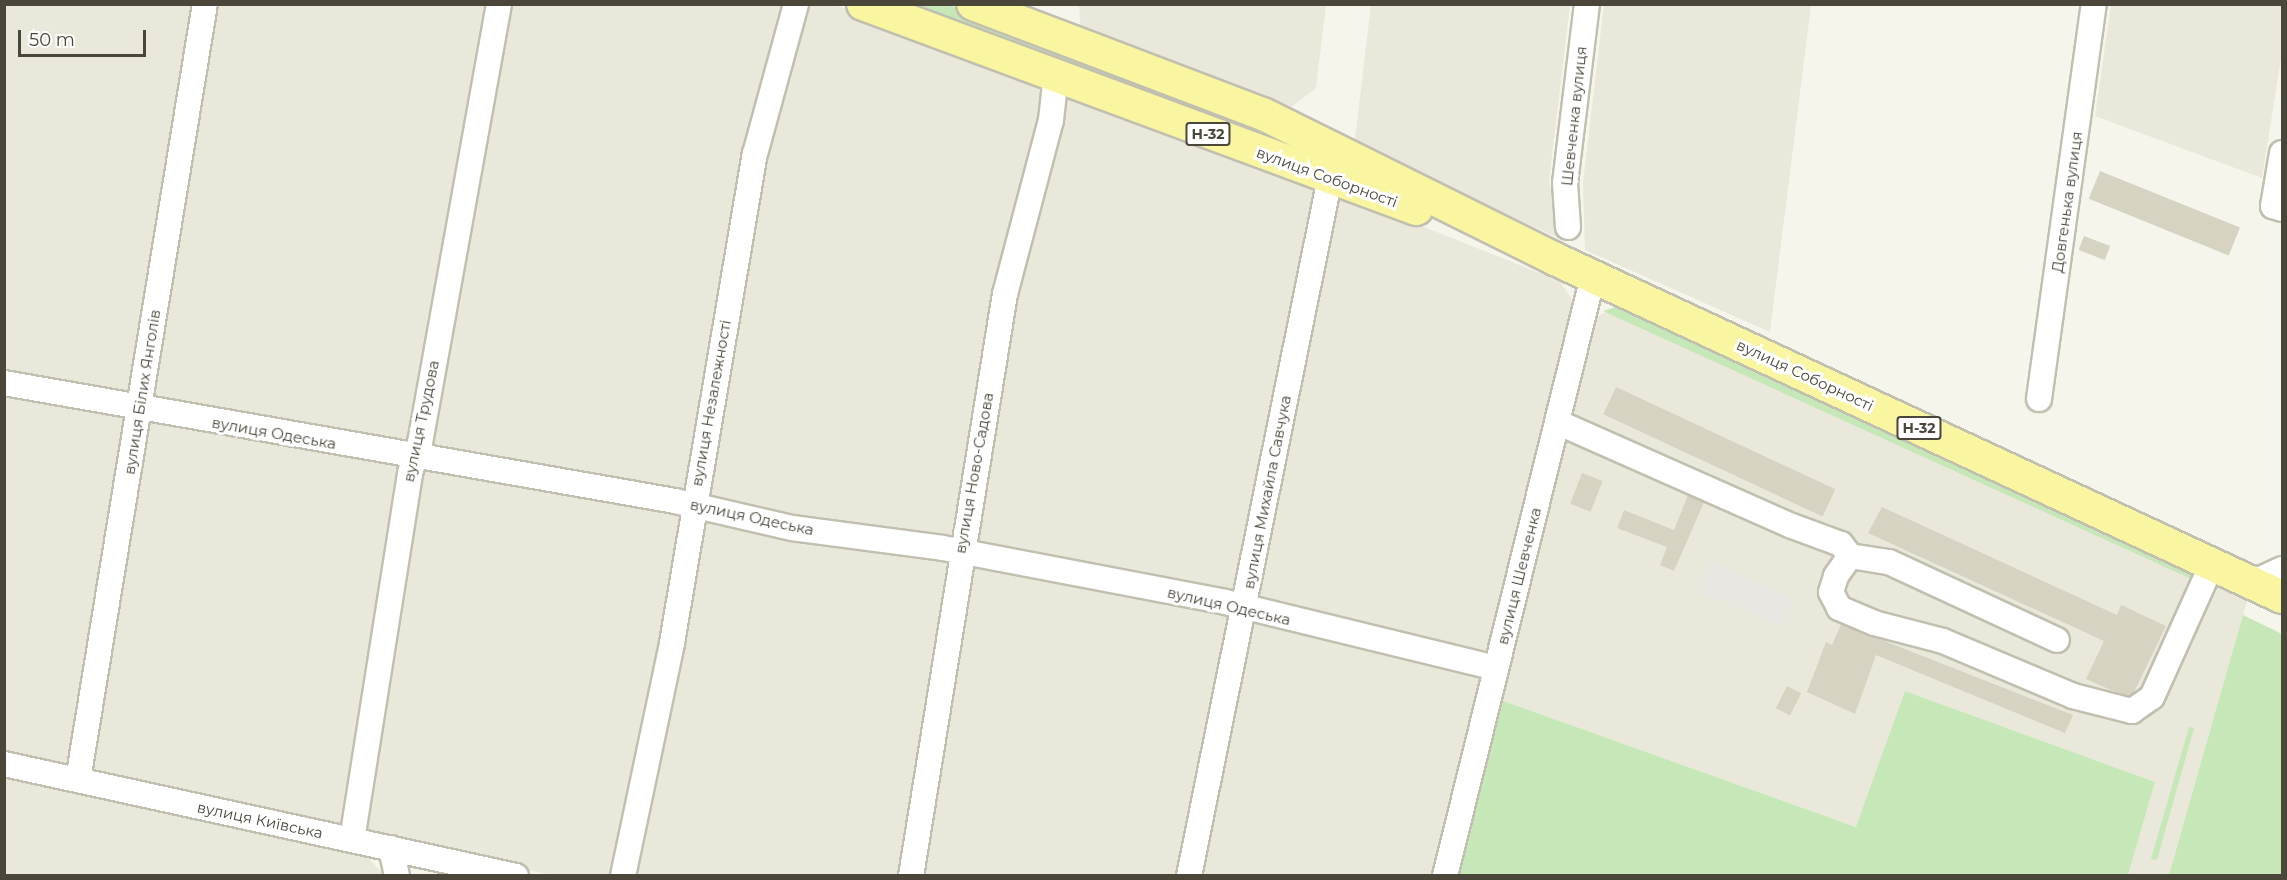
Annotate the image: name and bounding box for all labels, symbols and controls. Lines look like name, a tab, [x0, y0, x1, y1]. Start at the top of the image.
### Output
scale bar	[21, 18, 148, 56]
text: 50 m	[29, 29, 75, 51]
street label: Шевченка вулиця	[1558, 45, 1590, 187]
road number: Н-32	[1184, 123, 1232, 145]
street label: Довгенька вулиця	[2048, 130, 2086, 274]
street label: вулиця Соборності	[1254, 143, 1400, 211]
street label: вулиця Білих Янголів	[120, 308, 164, 476]
street label: вулиця Незалежності	[687, 318, 735, 488]
street label: вулиця Соборності	[1734, 335, 1876, 415]
street label: вулиця Трудова	[399, 358, 443, 484]
street label: вулиця Ново-Садова	[951, 391, 997, 555]
street label: вулиця Михайла Савчука	[1239, 394, 1295, 590]
street label: вулиця Одеська	[210, 413, 338, 453]
road number: Н-32	[1895, 417, 1943, 439]
street label: вулиця Одеська	[689, 495, 815, 539]
street label: вулиця Шевченка	[1493, 506, 1545, 646]
street label: вулиця Одеська	[1166, 583, 1292, 629]
street label: вулиця Київська	[195, 798, 325, 842]

